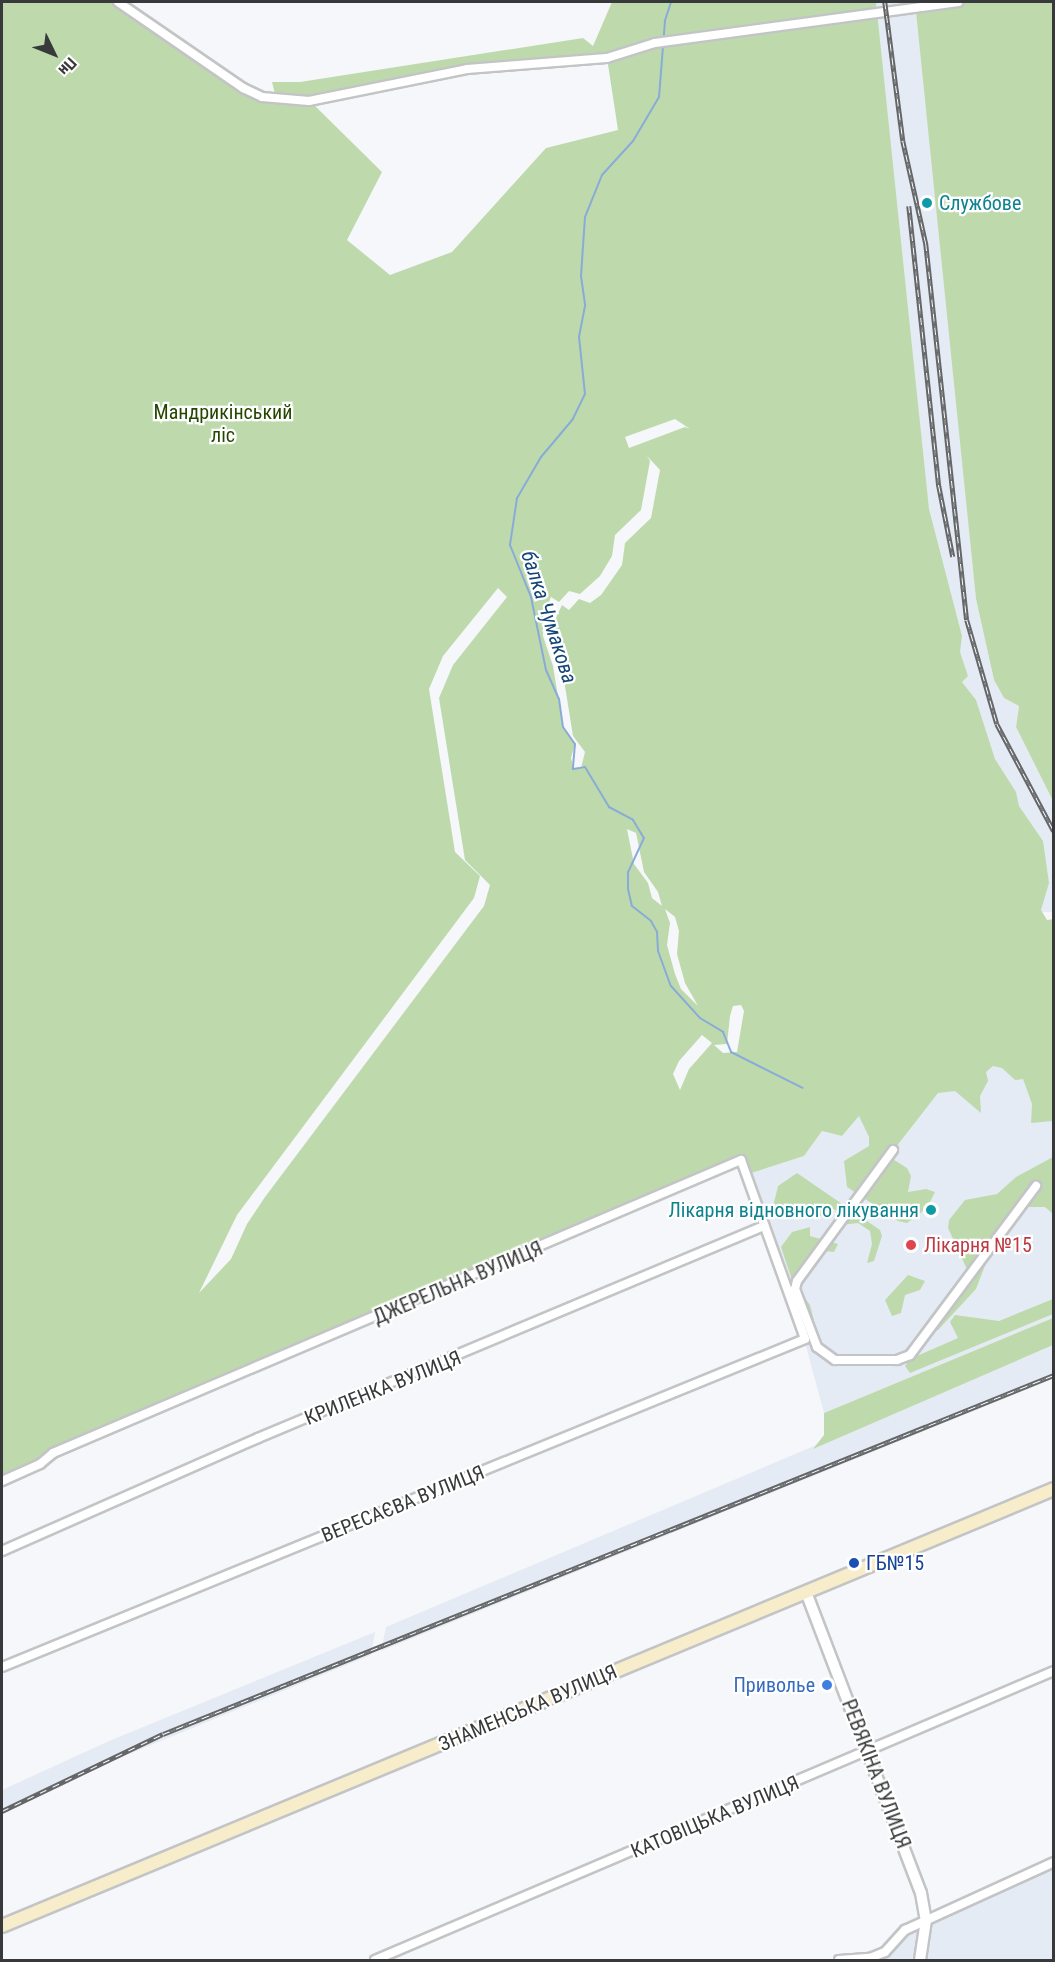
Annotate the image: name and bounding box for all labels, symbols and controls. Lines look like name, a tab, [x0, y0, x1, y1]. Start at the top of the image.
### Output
north arrow	[24, 24, 84, 84]
text: Пн	[55, 54, 81, 80]
place label: Службове	[939, 191, 1021, 215]
marker: Службове	[920, 196, 934, 210]
park label: Мандрикінський ліс	[154, 400, 292, 447]
water label: балка Чумакова	[516, 548, 582, 686]
place label: Лікарня відновного лікування	[669, 1198, 919, 1222]
marker: Лікарня відновного лікування	[924, 1203, 938, 1217]
place label: Лікарня №15	[924, 1233, 1032, 1257]
street label: ДЖЕРЕЛЬНА ВУЛИЦЯ	[370, 1236, 546, 1330]
marker: Лікарня №15	[902, 1236, 920, 1254]
street label: КРИЛЕНКА ВУЛИЦЯ	[301, 1346, 465, 1430]
street label: ВЕРЕСАЄВА ВУЛИЦЯ	[318, 1460, 488, 1548]
place label: ГБ№15	[866, 1551, 924, 1575]
marker: ГБ№15	[847, 1556, 861, 1570]
street label: ЗНАМЕНСЬКА ВУЛИЦЯ	[435, 1660, 621, 1756]
place label: Приволье	[733, 1673, 815, 1697]
marker: Приволье	[820, 1678, 834, 1692]
street label: РЕВЯКІНА ВУЛИЦЯ	[836, 1696, 916, 1852]
street label: КАТОВІЦЬКА ВУЛИЦЯ	[627, 1771, 803, 1863]

